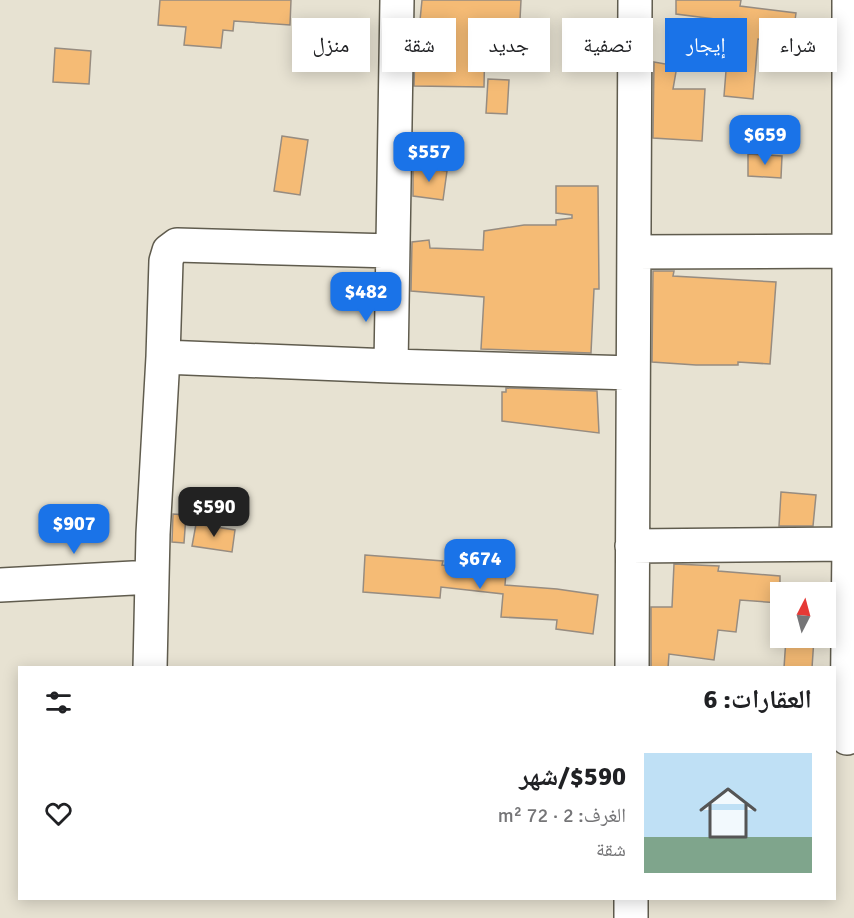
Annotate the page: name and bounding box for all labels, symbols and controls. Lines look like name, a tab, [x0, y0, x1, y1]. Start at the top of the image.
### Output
chip: منزل	[292, 18, 370, 72]
chip: شقة	[382, 18, 456, 72]
chip: جديد	[468, 18, 550, 72]
chip: تصفية	[562, 18, 653, 72]
chip: إيجار	[665, 18, 747, 72]
chip: شراء	[759, 18, 837, 72]
pin: $659	[729, 115, 801, 166]
text: $659	[743, 122, 787, 147]
pin: $557	[393, 132, 465, 183]
text: $557	[407, 139, 451, 164]
pin: $482	[330, 272, 402, 323]
text: $482	[344, 279, 388, 304]
pin: $590	[178, 487, 250, 538]
text: $590	[192, 494, 236, 519]
pin: $907	[38, 504, 110, 555]
text: $907	[52, 511, 96, 536]
pin: $674	[444, 539, 516, 590]
text: $674	[458, 546, 502, 571]
north arrow	[770, 582, 836, 648]
map controls	[770, 582, 836, 648]
text: العقارات: 6	[704, 684, 812, 716]
icon: filters	[42, 686, 75, 719]
text: $590/شهر	[519, 761, 626, 793]
icon: home	[692, 777, 764, 849]
icon: heart	[42, 797, 75, 830]
text: الغرف: 2 · 72 m²	[498, 803, 626, 828]
text: شقة	[596, 837, 626, 862]

